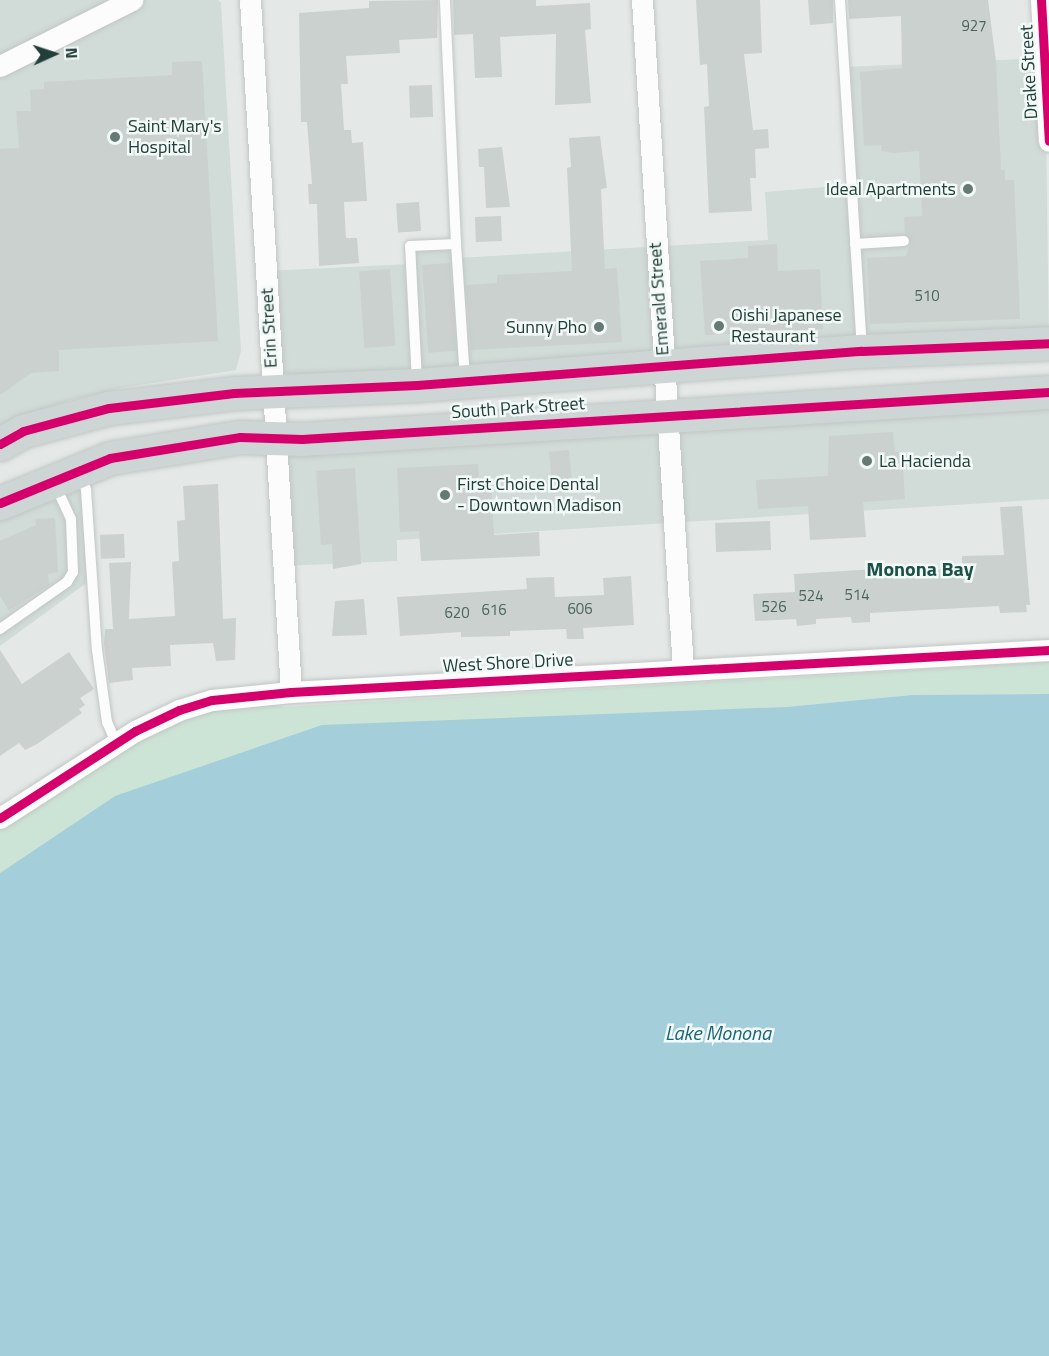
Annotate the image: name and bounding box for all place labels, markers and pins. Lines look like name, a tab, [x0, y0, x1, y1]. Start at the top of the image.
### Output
place label: Saint Mary's Hospital	[128, 116, 222, 158]
marker: Saint Mary's Hospital	[106, 128, 124, 146]
place label: Ideal Apartments	[826, 178, 956, 200]
marker: Ideal Apartments	[961, 182, 975, 196]
place label: Oishi Japanese Restaurant	[731, 305, 842, 348]
place label: Sunny Pho	[506, 316, 587, 338]
marker: Oishi Japanese Restaurant	[712, 319, 726, 333]
marker: Sunny Pho	[592, 320, 606, 334]
place label: La Hacienda	[879, 450, 971, 472]
marker: La Hacienda	[860, 454, 874, 468]
place label: First Choice Dental - Downtown Madison	[457, 474, 621, 516]
marker: First Choice Dental - Downtown Madison	[438, 488, 452, 502]

